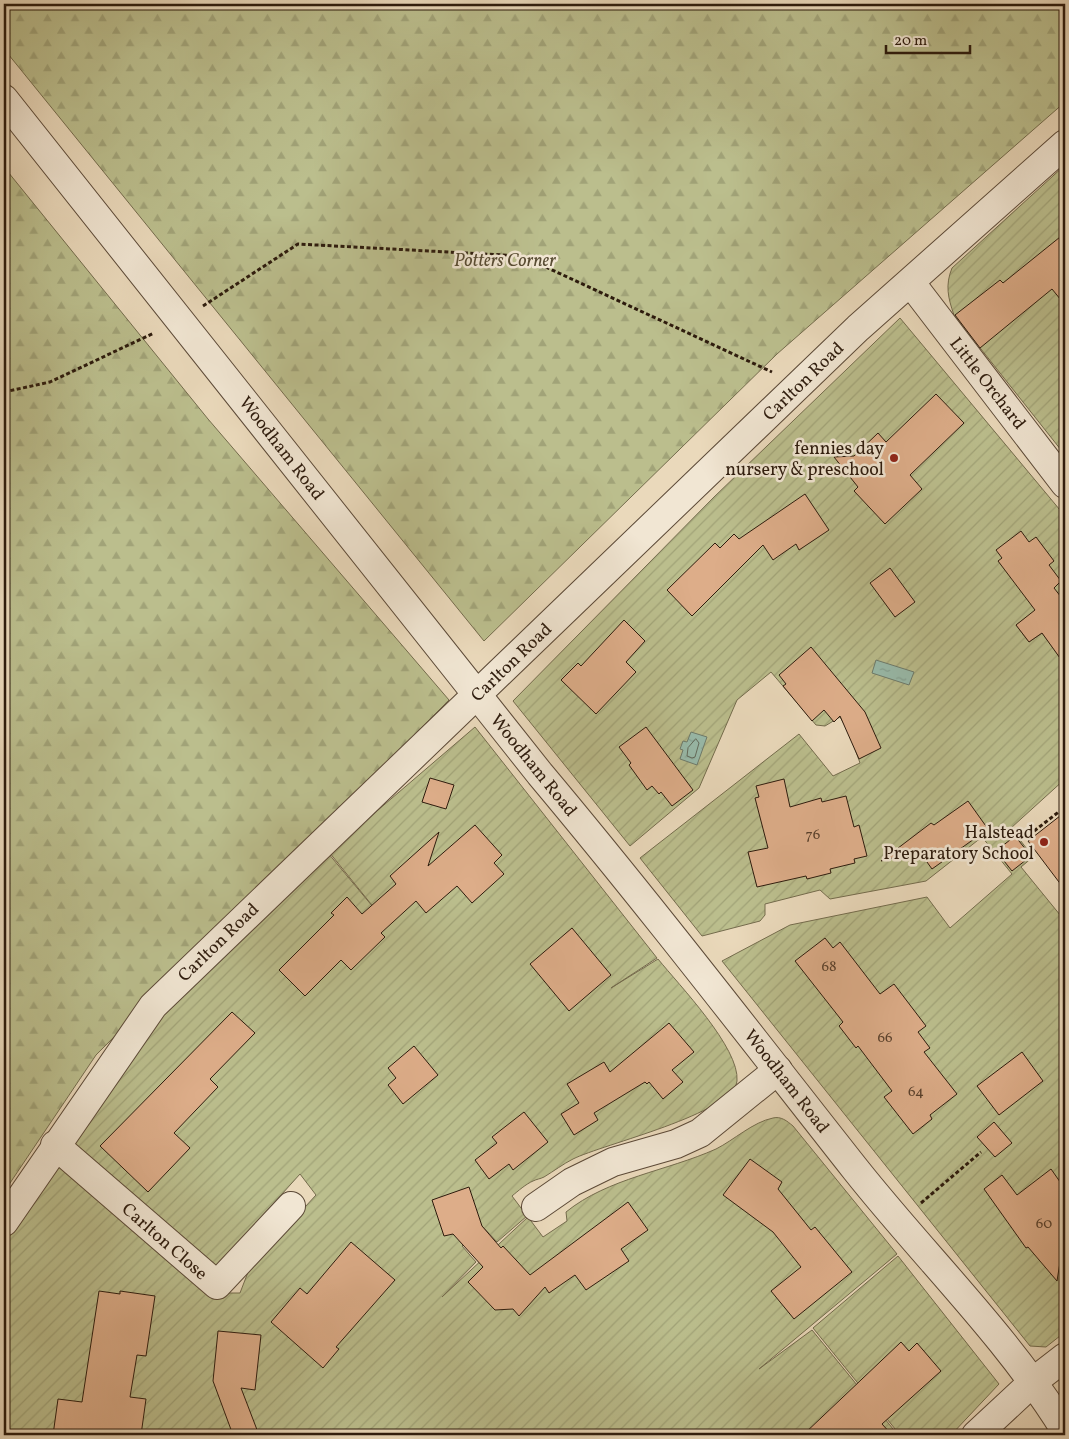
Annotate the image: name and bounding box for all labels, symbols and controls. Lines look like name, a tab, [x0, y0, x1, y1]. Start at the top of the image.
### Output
scale bar	[886, 22, 970, 54]
text: 20 m	[894, 31, 927, 52]
park label: Potters Corner	[454, 249, 556, 274]
street label: Little Orchard	[943, 332, 1031, 435]
street label: Carlton Road	[758, 337, 850, 427]
street label: Woodham Road	[232, 392, 329, 506]
place label: fennies day nursery & preschool	[725, 437, 884, 483]
marker: fennies day nursery & preschool	[888, 452, 900, 464]
street label: Carlton Road	[466, 618, 558, 708]
street label: Woodham Road	[484, 709, 582, 823]
place label: Halstead Preparatory School	[883, 821, 1034, 867]
house number: 76	[806, 825, 820, 846]
marker: Halstead Preparatory School	[1038, 836, 1050, 848]
street label: Carlton Road	[173, 898, 265, 988]
house number: 68	[821, 957, 837, 978]
street label: Woodham Road	[737, 1025, 834, 1139]
house number: 66	[877, 1028, 893, 1049]
house number: 64	[908, 1082, 924, 1103]
street label: Carlton Close	[116, 1198, 212, 1287]
house number: 60	[1036, 1214, 1052, 1235]

